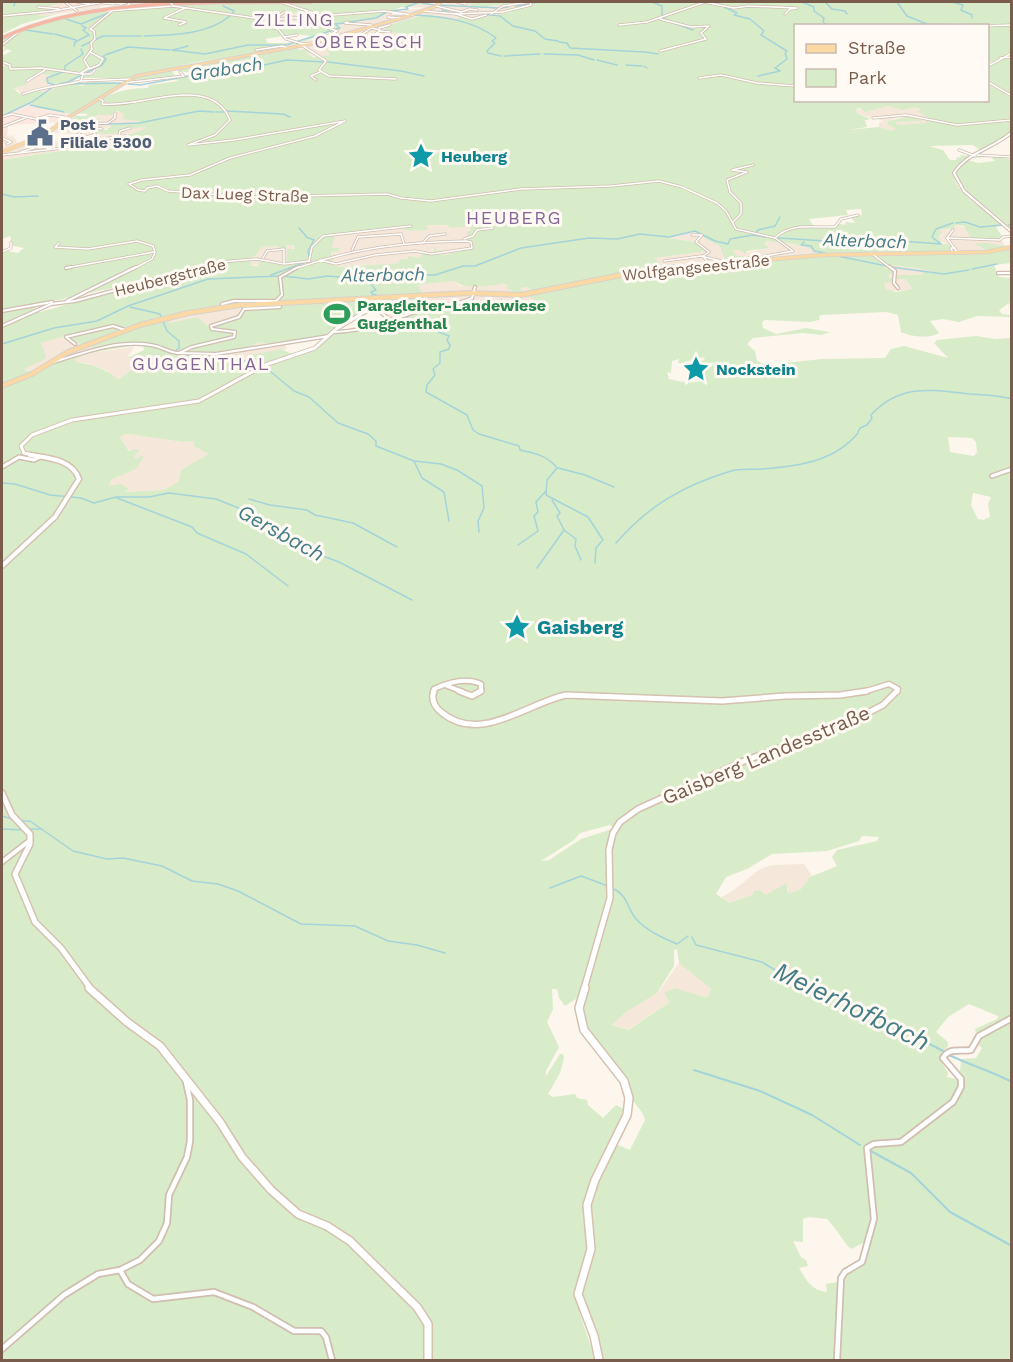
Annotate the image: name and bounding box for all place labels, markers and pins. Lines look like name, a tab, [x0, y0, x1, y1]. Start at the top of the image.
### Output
place label: Post Filiale 5300	[60, 115, 152, 152]
public building icon: Post Filiale 5300	[25, 118, 55, 148]
place icon: Heuberg	[406, 141, 436, 171]
place label: Heuberg	[441, 147, 507, 166]
place label: Paragleiter-Landewiese Guggenthal	[357, 296, 546, 333]
sports icon: Paragleiter-Landewiese Guggenthal	[322, 299, 352, 329]
place icon: Nockstein	[681, 354, 711, 384]
place label: Nockstein	[716, 360, 796, 379]
place icon: Gaisberg	[502, 612, 532, 642]
place label: Gaisberg	[537, 615, 624, 639]

